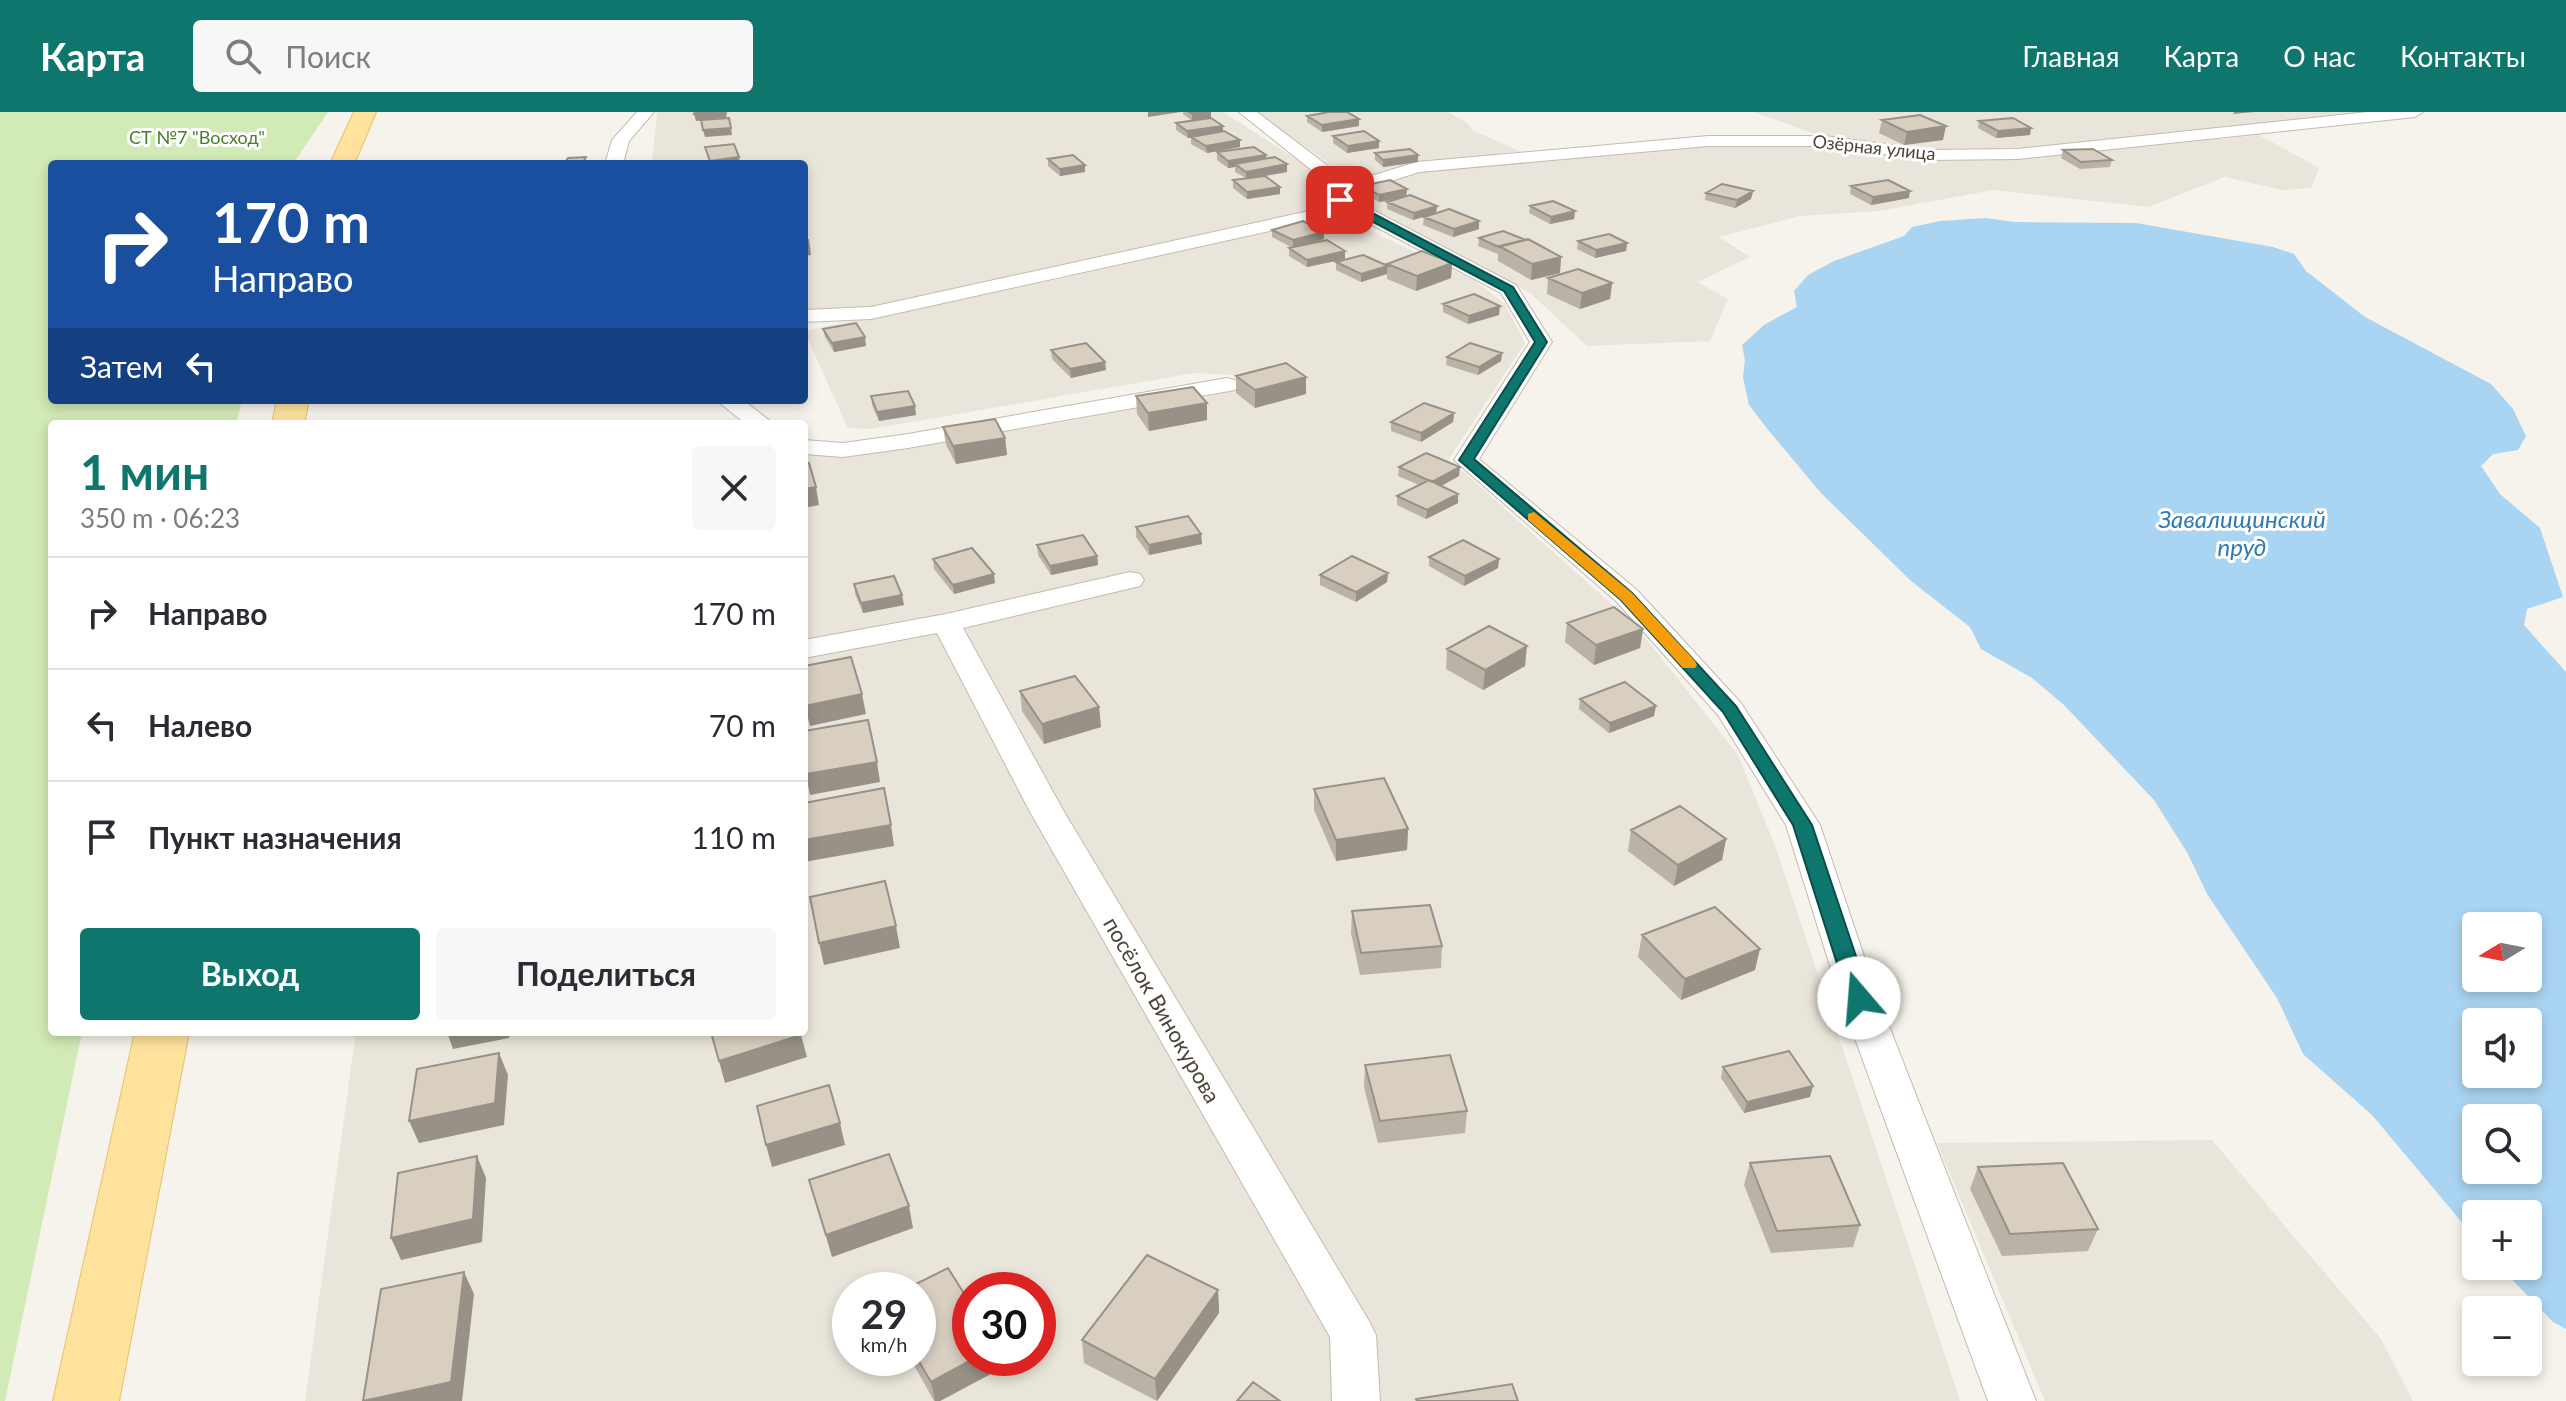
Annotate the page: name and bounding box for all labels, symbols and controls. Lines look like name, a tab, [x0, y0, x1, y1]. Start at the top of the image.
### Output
search box	[193, 20, 753, 92]
text: Карта	[40, 33, 145, 79]
icon: search	[221, 34, 265, 78]
text: Поиск	[285, 38, 371, 74]
text: Главная	[2022, 39, 2120, 73]
text: Карта	[2164, 39, 2239, 73]
text: О нас	[2283, 39, 2356, 73]
text: Контакты	[2400, 39, 2526, 73]
park label: СТ №7 "Восход"	[129, 126, 265, 148]
street label: Озёрная улица	[1812, 130, 1937, 164]
pin	[1306, 166, 1374, 234]
icon: arrive	[1318, 178, 1362, 222]
text: 170 m	[212, 188, 370, 255]
icon: right	[80, 192, 184, 296]
text: Направо	[212, 256, 353, 300]
icon: left	[179, 344, 223, 388]
text: Затем	[80, 348, 163, 384]
text: 1 мин	[80, 443, 209, 500]
button: close	[692, 446, 776, 530]
text: 350 m · 06:23	[80, 502, 240, 534]
water label: Завалищинский пруд	[2157, 504, 2326, 561]
icon: right	[80, 591, 124, 635]
text: Направо	[148, 595, 268, 631]
text: 170 m	[691, 595, 776, 631]
icon: left	[80, 703, 124, 747]
text: Налево	[148, 707, 252, 743]
text: 70 m	[709, 707, 776, 743]
icon: arrive	[80, 815, 124, 859]
text: Пункт назначения	[148, 819, 402, 855]
text: 110 m	[691, 819, 776, 855]
street label: посёлок Винокурова	[1098, 912, 1227, 1107]
north arrow	[2462, 912, 2542, 992]
map controls	[2462, 912, 2542, 1376]
button: Выход	[80, 928, 420, 1020]
button: Поделиться	[436, 928, 776, 1020]
position arrow	[1817, 956, 1901, 1040]
button: sound	[2462, 1008, 2542, 1088]
button: search	[2462, 1104, 2542, 1184]
button: +	[2462, 1200, 2542, 1280]
speed limit sign: 30	[952, 1272, 1056, 1376]
text: 29	[861, 1290, 907, 1338]
button: −	[2462, 1296, 2542, 1376]
text: km/h	[861, 1332, 907, 1356]

